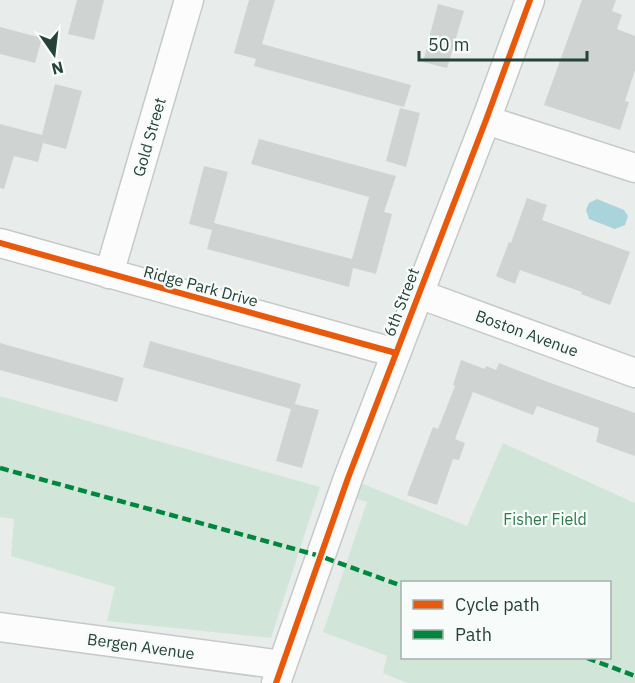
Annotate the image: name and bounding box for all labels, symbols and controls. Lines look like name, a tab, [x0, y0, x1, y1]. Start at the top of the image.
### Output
north arrow	[24, 24, 84, 84]
scale bar	[419, 24, 587, 62]
text: 50 m	[428, 33, 470, 56]
text: N	[50, 57, 66, 80]
street label: Gold Street	[128, 95, 170, 179]
street label: Ridge Park Drive	[142, 261, 261, 311]
street label: 6th Street	[379, 265, 423, 339]
street label: Boston Avenue	[473, 305, 581, 361]
park label: Fisher Field	[503, 509, 587, 529]
legend	[401, 581, 611, 659]
text: Cycle path	[455, 593, 540, 616]
text: Path	[455, 623, 492, 646]
street label: Bergen Avenue	[86, 629, 196, 663]

